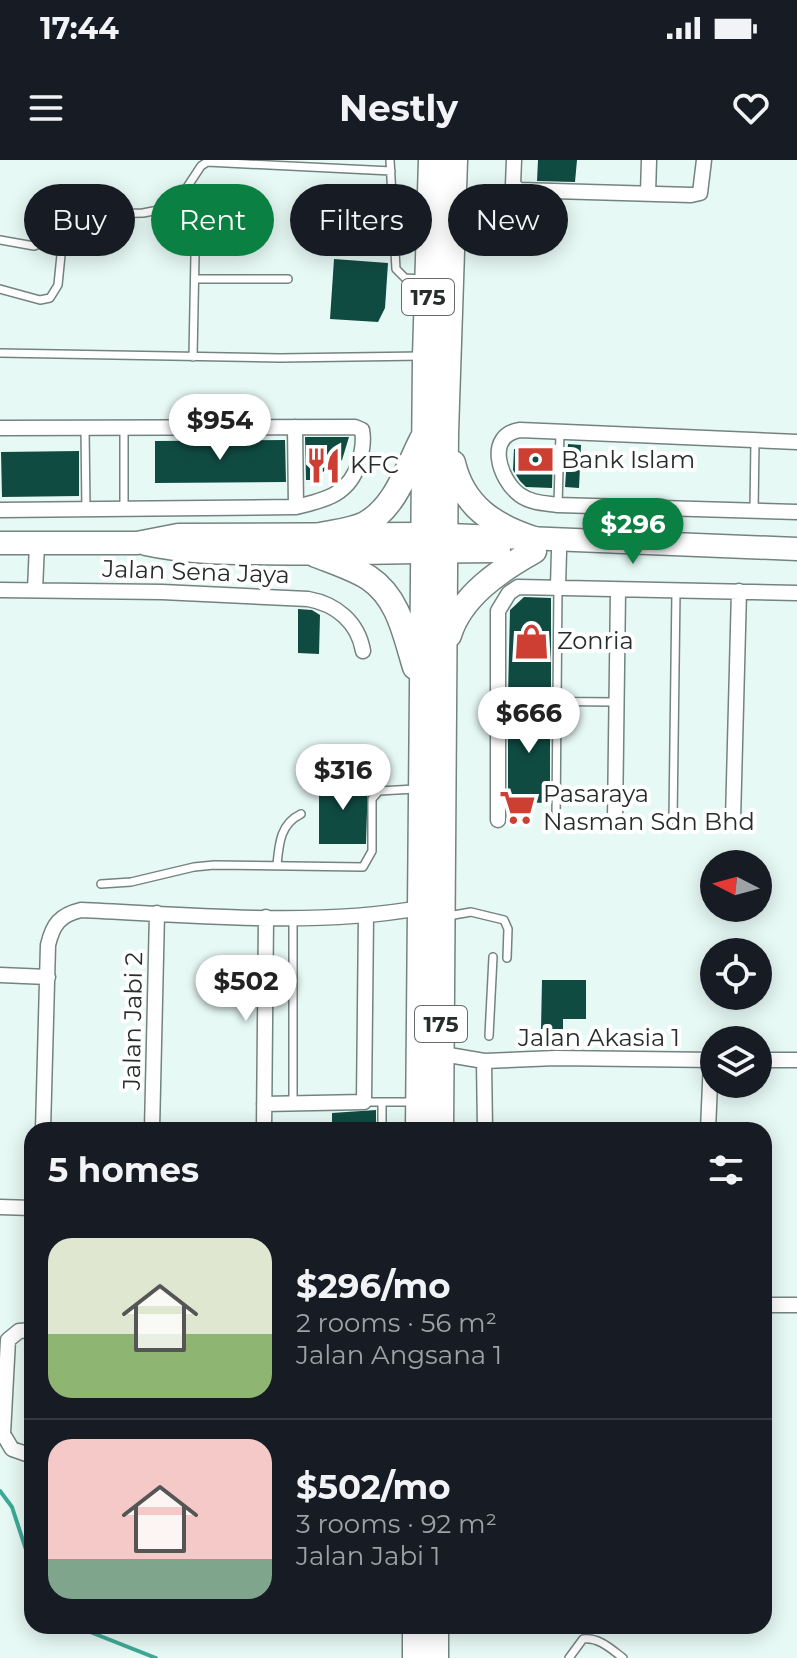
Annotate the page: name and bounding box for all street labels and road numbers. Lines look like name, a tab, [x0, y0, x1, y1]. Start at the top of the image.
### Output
road number: 175	[402, 279, 454, 315]
street label: Jalan Sena Jaya	[101, 554, 290, 589]
street label: Jalan Jabi 2	[117, 952, 148, 1091]
road number: 175	[415, 1006, 467, 1042]
street label: Jalan Akasia 1	[517, 1023, 680, 1052]

